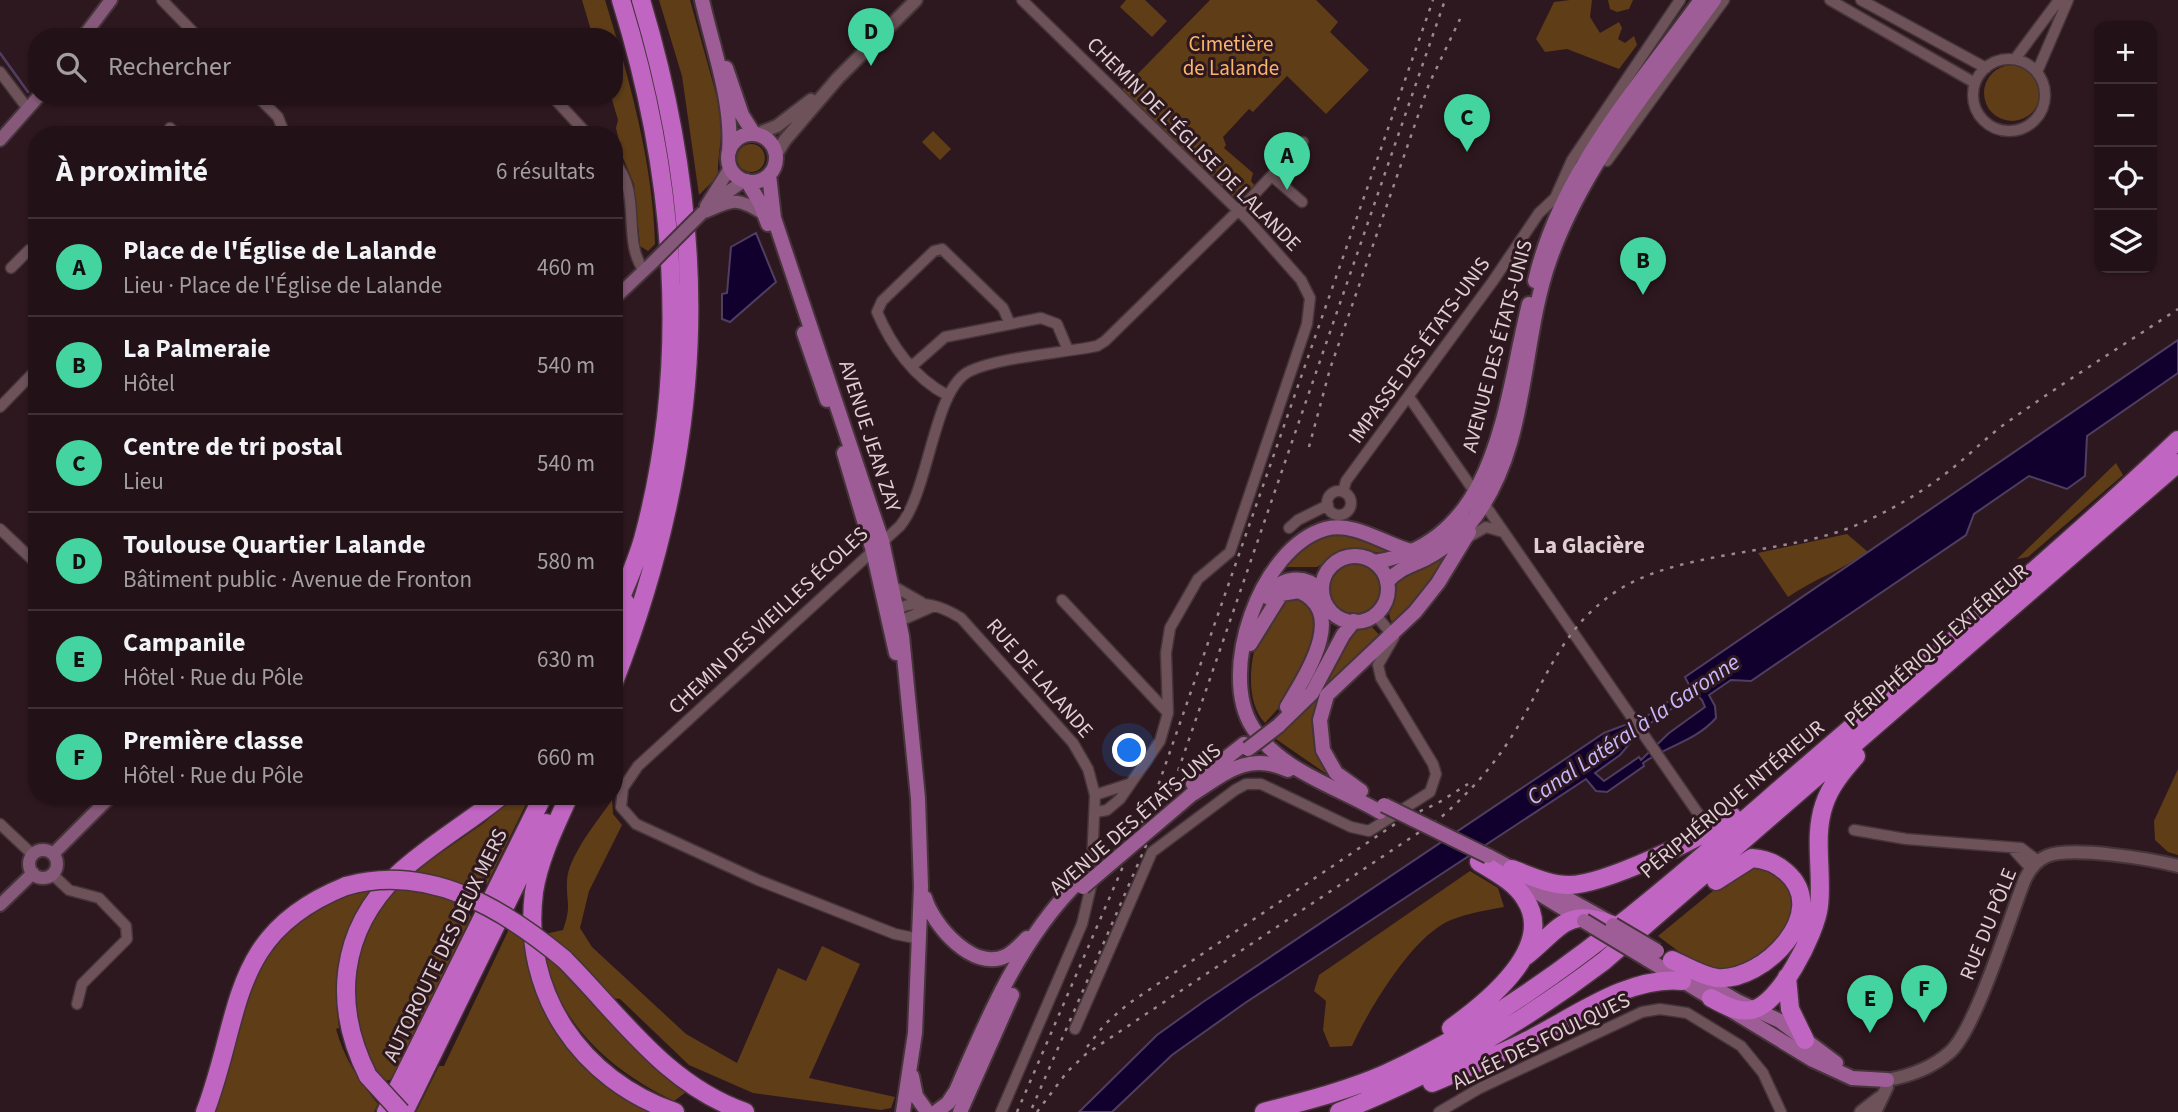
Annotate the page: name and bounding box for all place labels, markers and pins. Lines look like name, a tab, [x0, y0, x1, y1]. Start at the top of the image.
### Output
pin: D	[848, 8, 894, 66]
pin: C	[1444, 94, 1490, 152]
pin: A	[1264, 132, 1310, 190]
pin: B	[1620, 237, 1666, 295]
pin: F	[1901, 965, 1947, 1023]
pin: E	[1847, 975, 1893, 1033]

